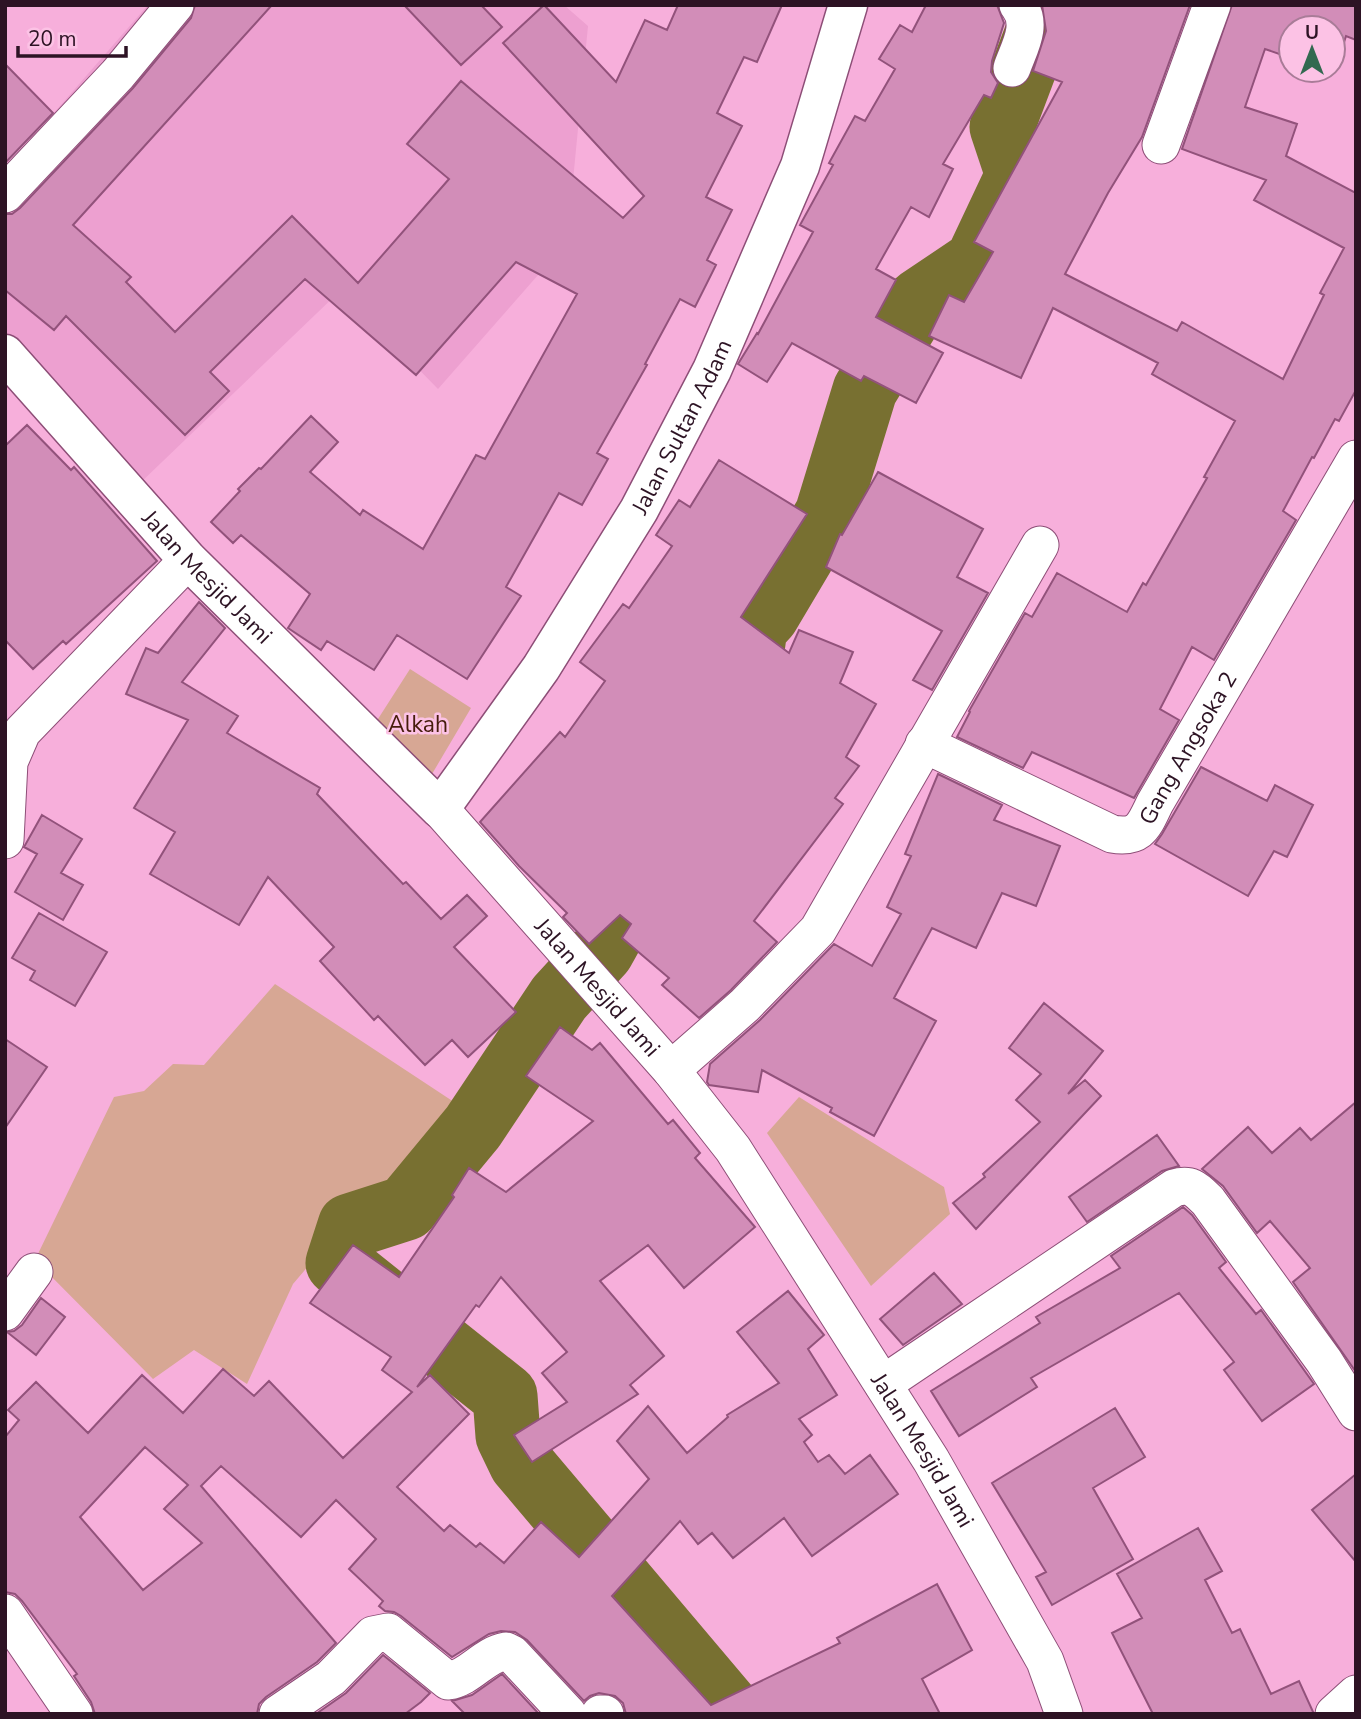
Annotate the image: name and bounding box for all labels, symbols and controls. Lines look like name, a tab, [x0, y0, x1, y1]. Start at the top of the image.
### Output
scale bar	[18, 14, 126, 58]
north arrow	[1277, 14, 1347, 84]
text: U	[1305, 20, 1319, 46]
text: 20 m	[28, 25, 77, 53]
street label: Jalan Sultan Adam	[624, 334, 739, 520]
street label: Jalan Mesjid Jami	[134, 503, 279, 651]
street label: Gang Angsoka 2	[1132, 666, 1244, 830]
park label: Alkah	[388, 709, 448, 740]
street label: Jalan Mesjid Jami	[527, 911, 667, 1064]
street label: Jalan Mesjid Jami	[863, 1366, 981, 1533]

